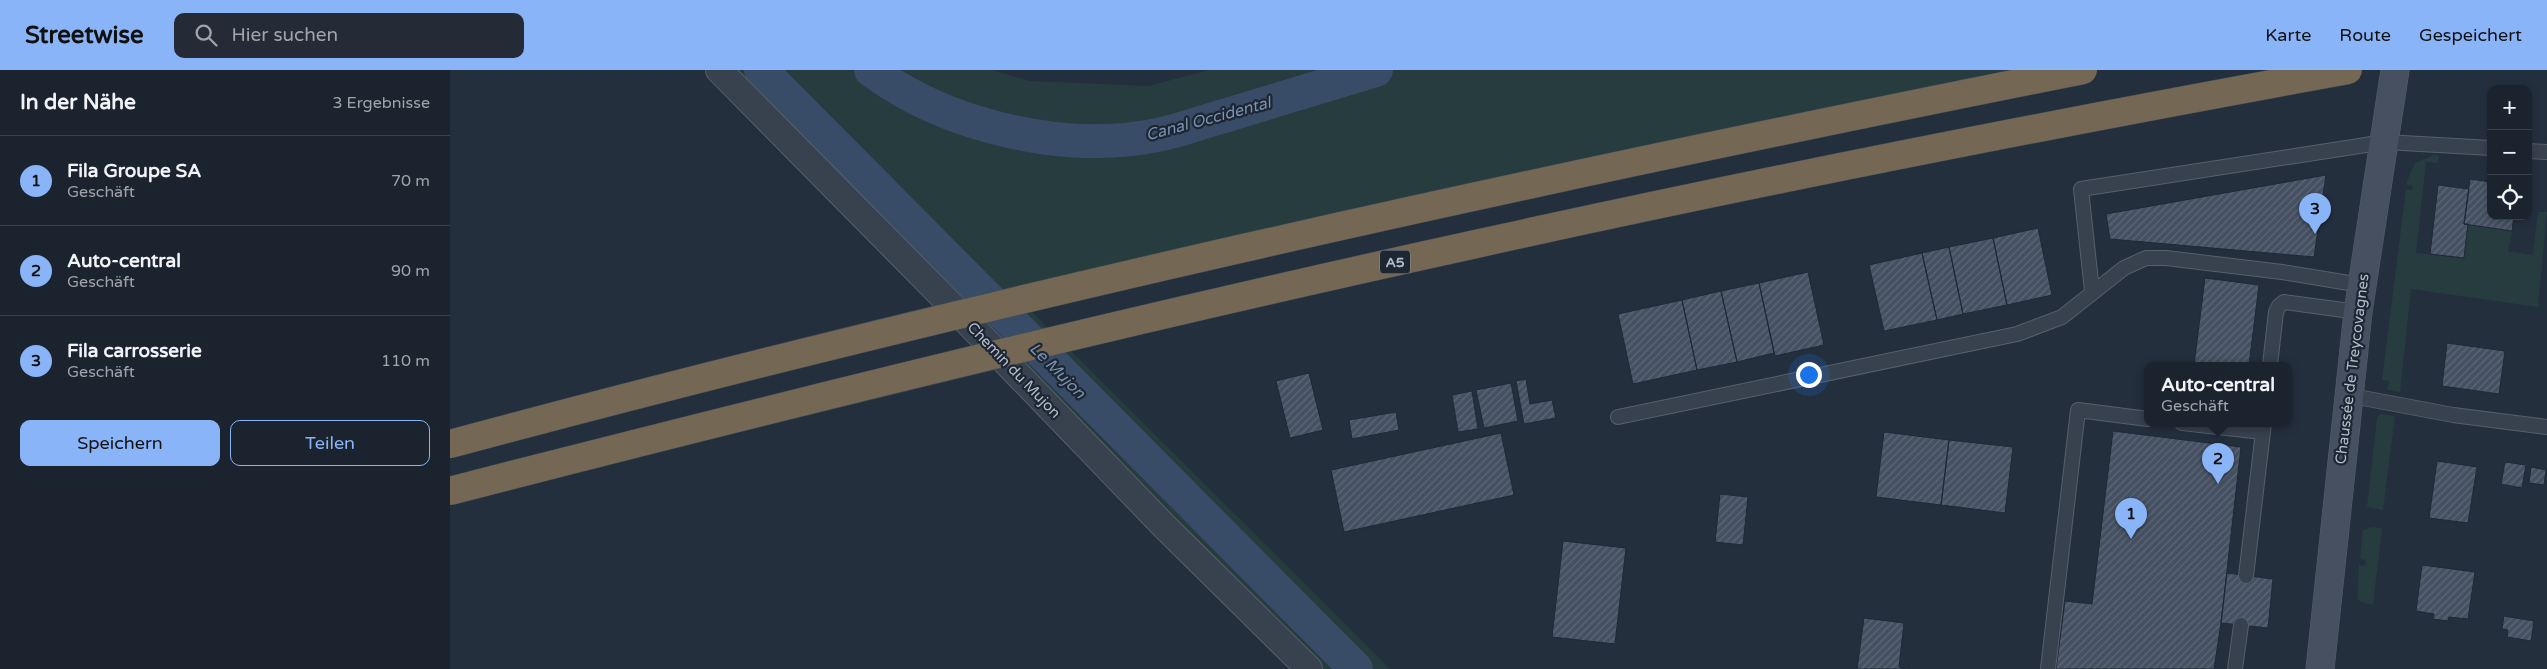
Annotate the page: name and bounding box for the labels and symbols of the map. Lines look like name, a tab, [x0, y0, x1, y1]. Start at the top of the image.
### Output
water label: Canal Occidental	[1144, 92, 1275, 145]
pin: 3	[2299, 193, 2331, 234]
road number: A5	[1380, 250, 1410, 273]
street label: Chaussée de Treycovagnes	[2331, 273, 2373, 465]
street label: Chemin du Mujon	[964, 318, 1064, 422]
water label: Le Mujon	[1025, 339, 1090, 404]
your location	[1796, 362, 1822, 388]
pin: 2	[2202, 443, 2234, 484]
pin: 1	[2115, 498, 2147, 539]

